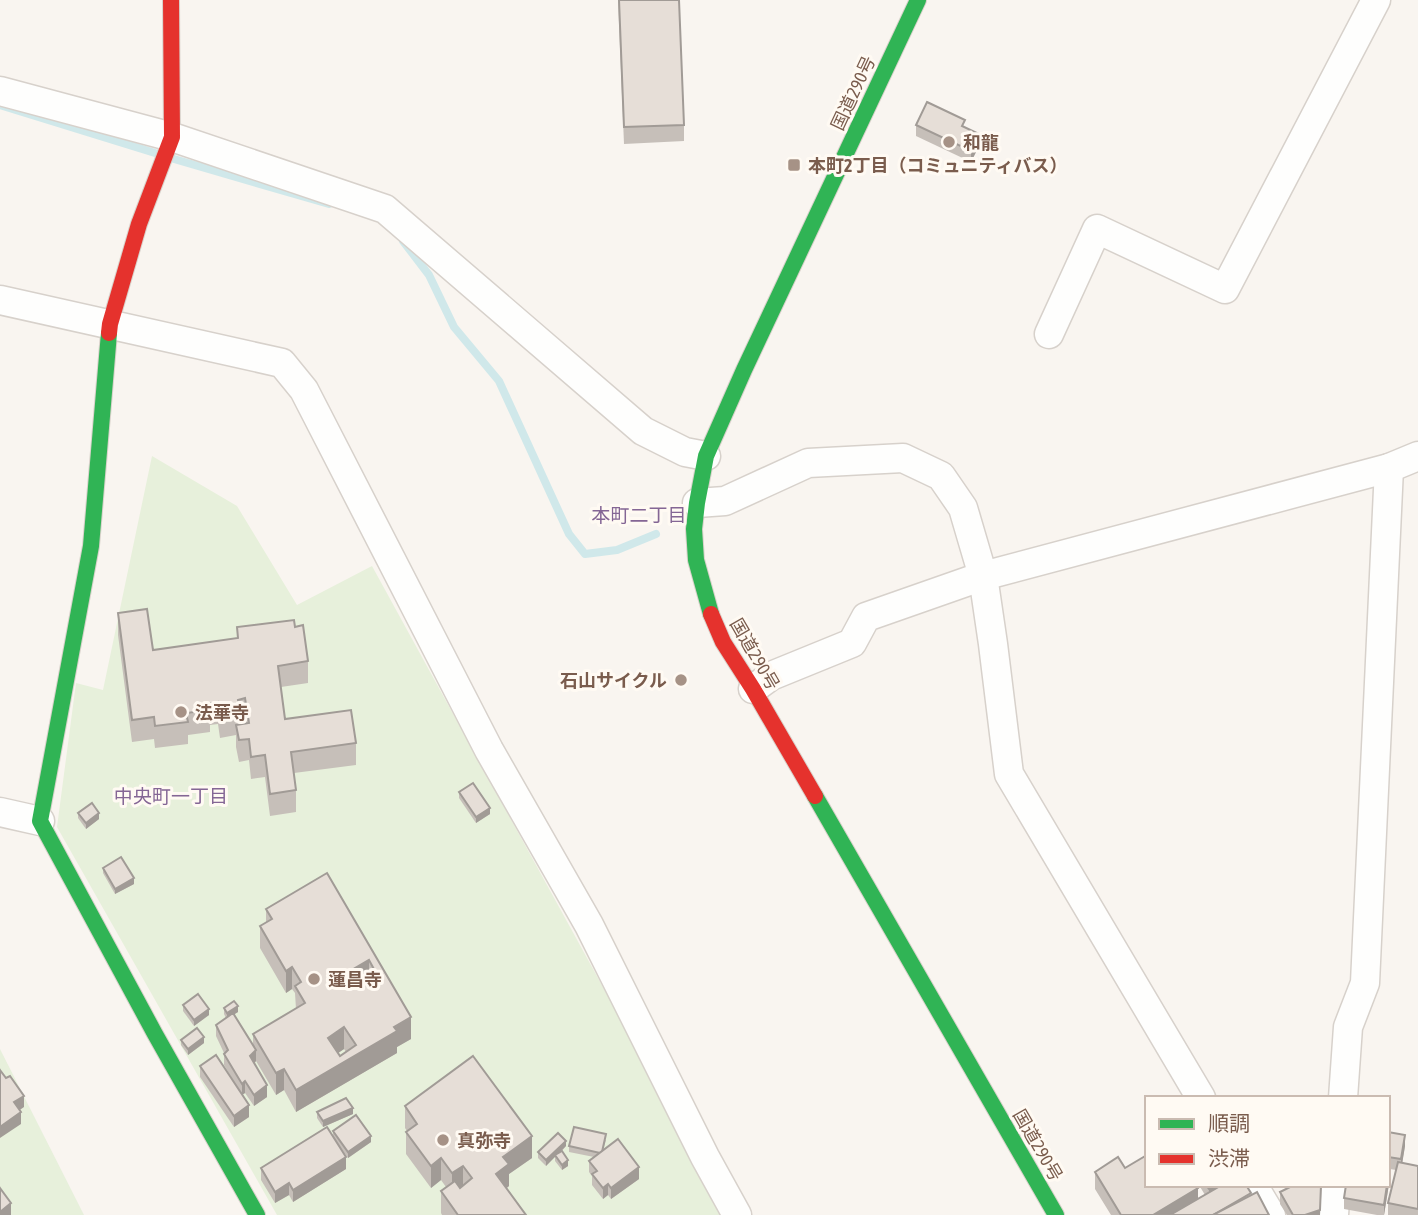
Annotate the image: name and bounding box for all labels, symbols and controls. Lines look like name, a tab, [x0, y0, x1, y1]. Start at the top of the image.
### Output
street label: 国道290号	[827, 53, 879, 133]
place label: 和龍	[963, 132, 999, 153]
marker: 和龍	[941, 134, 957, 150]
place label: 本町2丁目（コミュニティバス）	[808, 155, 1067, 176]
marker: 本町2丁目（コミュニティバス）	[786, 157, 802, 173]
district label: 本町二丁目	[591, 504, 687, 526]
street label: 国道290号	[726, 614, 784, 694]
place label: 石山サイクル	[560, 670, 667, 691]
marker: 石山サイクル	[673, 672, 689, 688]
place label: 法華寺	[195, 702, 249, 723]
marker: 法華寺	[173, 704, 189, 720]
district label: 中央町一丁目	[114, 785, 228, 807]
place label: 蓮昌寺	[328, 969, 382, 990]
marker: 蓮昌寺	[306, 971, 322, 987]
legend	[1145, 1096, 1390, 1187]
street label: 国道290号	[1009, 1105, 1067, 1185]
text: 順調	[1208, 1111, 1250, 1135]
place label: 真弥寺	[457, 1130, 511, 1151]
marker: 真弥寺	[435, 1132, 451, 1148]
text: 渋滞	[1208, 1146, 1250, 1170]

